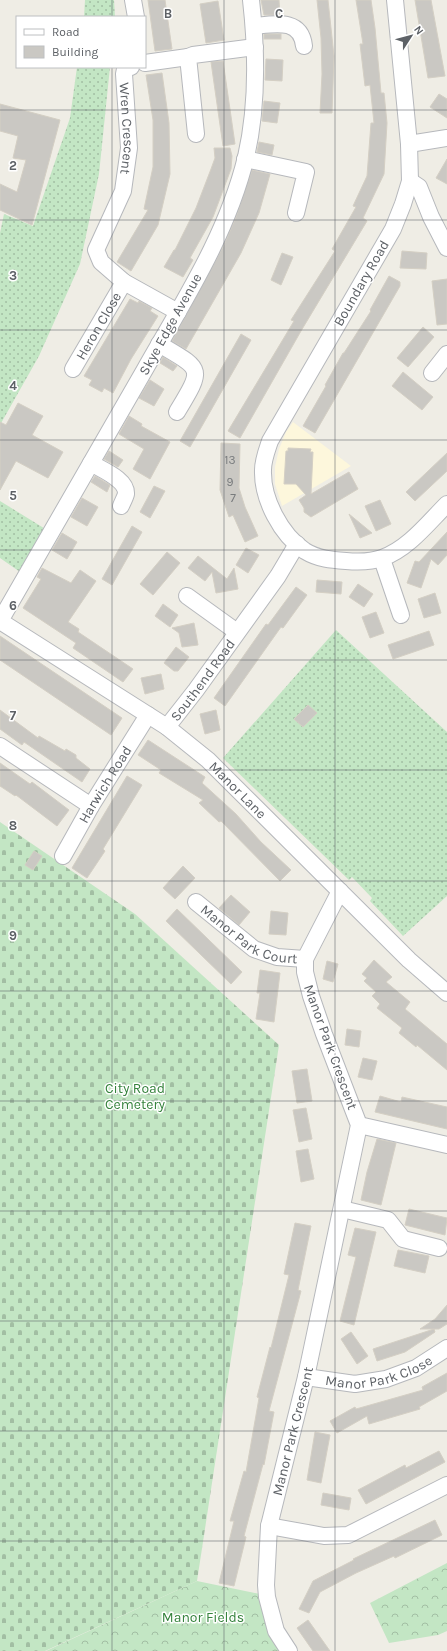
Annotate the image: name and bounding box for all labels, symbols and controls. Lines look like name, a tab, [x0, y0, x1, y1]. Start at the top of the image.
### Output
text: B	[164, 6, 172, 21]
text: C	[275, 6, 283, 21]
legend	[16, 16, 146, 68]
north arrow	[391, 16, 431, 56]
text: N	[411, 23, 426, 37]
text: Road	[52, 25, 80, 39]
text: Building	[52, 45, 99, 59]
street label: Wren Crescent	[116, 82, 137, 176]
text: 2	[9, 158, 17, 173]
street label: Boundary Road	[330, 237, 393, 329]
text: 3	[9, 268, 17, 283]
street label: Skye Edge Avenue	[135, 270, 205, 378]
street label: Heron Close	[72, 289, 125, 363]
text: 4	[9, 378, 17, 393]
house number: 13	[224, 453, 236, 467]
house number: 9	[227, 475, 234, 489]
text: 5	[9, 488, 17, 503]
house number: 7	[230, 491, 236, 505]
text: 6	[9, 598, 17, 613]
street label: Southend Road	[167, 636, 239, 725]
text: 7	[10, 708, 17, 723]
street label: Harwich Road	[75, 743, 136, 826]
street label: Manor Lane	[205, 758, 270, 822]
text: 8	[9, 818, 17, 833]
street label: Manor Park Court	[197, 901, 298, 967]
text: 9	[9, 928, 17, 943]
street label: Manor Park Crescent	[300, 982, 361, 1112]
park label: City Road Cemetery	[105, 1080, 166, 1113]
street label: Manor Park Close	[324, 1352, 436, 1393]
street label: Manor Park Crescent	[269, 1365, 317, 1497]
park label: Manor Fields	[162, 1609, 244, 1626]

